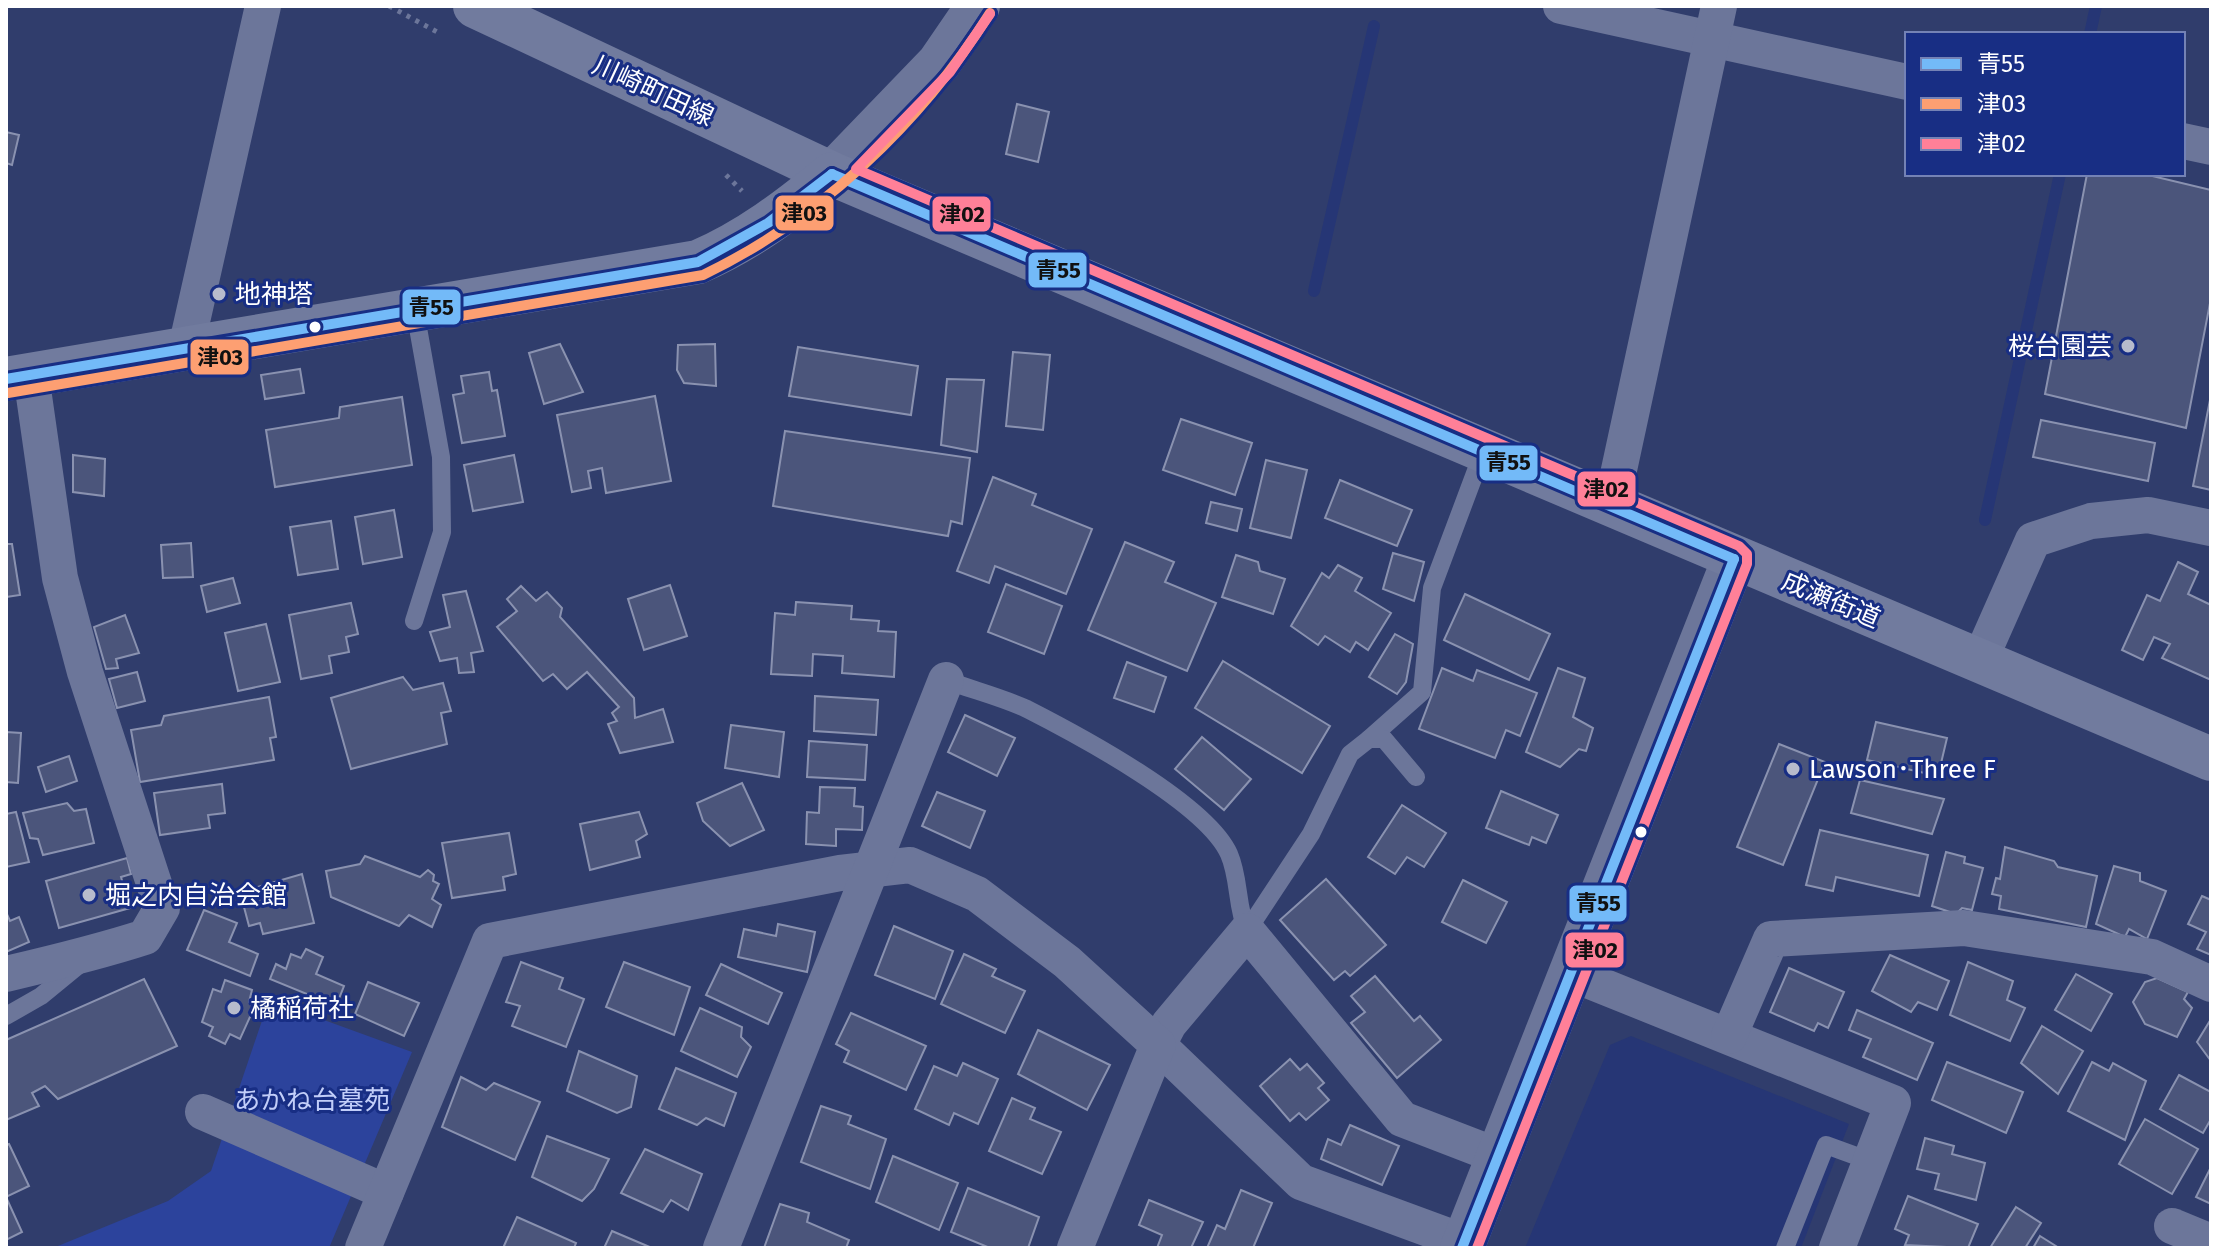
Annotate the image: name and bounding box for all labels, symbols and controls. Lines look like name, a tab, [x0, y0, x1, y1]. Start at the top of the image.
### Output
legend	[1905, 32, 2185, 176]
street label: 川崎町田線	[588, 49, 718, 133]
text: 青55	[1977, 50, 2025, 78]
text: 津03	[1977, 90, 2026, 118]
text: 津02	[1977, 130, 2026, 158]
line badge: 津03	[774, 194, 835, 232]
line badge: 津02	[931, 195, 992, 233]
text: 津03	[781, 200, 827, 227]
text: 津02	[939, 201, 985, 228]
line badge: 青55	[1027, 251, 1088, 289]
text: 青55	[1035, 257, 1081, 284]
place label: 地神塔	[235, 279, 313, 310]
marker: 地神塔	[210, 285, 228, 303]
line badge: 青55	[401, 288, 462, 326]
text: 青55	[408, 294, 454, 321]
unlabelled marker	[307, 319, 323, 335]
place label: 桜台園芸	[2008, 331, 2112, 362]
marker: 桜台園芸	[2119, 337, 2137, 355]
line badge: 津03	[189, 338, 250, 376]
text: 津03	[197, 344, 243, 371]
line badge: 青55	[1478, 444, 1539, 482]
text: 青55	[1485, 449, 1531, 476]
line badge: 津02	[1576, 470, 1637, 508]
text: 津02	[1583, 476, 1629, 503]
street label: 成瀬街道	[1777, 565, 1885, 635]
place label: Lawson･Three F	[1809, 754, 1996, 785]
marker: Lawson･Three F	[1784, 760, 1802, 778]
unlabelled marker	[1633, 824, 1649, 840]
place label: 堀之内自治会館	[105, 880, 287, 911]
line badge: 青55	[1568, 884, 1628, 923]
marker: 堀之内自治会館	[80, 886, 98, 904]
text: 青55	[1575, 890, 1621, 917]
line badge: 津02	[1564, 931, 1625, 969]
text: 津02	[1572, 937, 1618, 964]
place label: 橘稲荷社	[250, 993, 354, 1024]
marker: 橘稲荷社	[225, 999, 243, 1017]
park label: あかね台墓苑	[234, 1085, 390, 1116]

